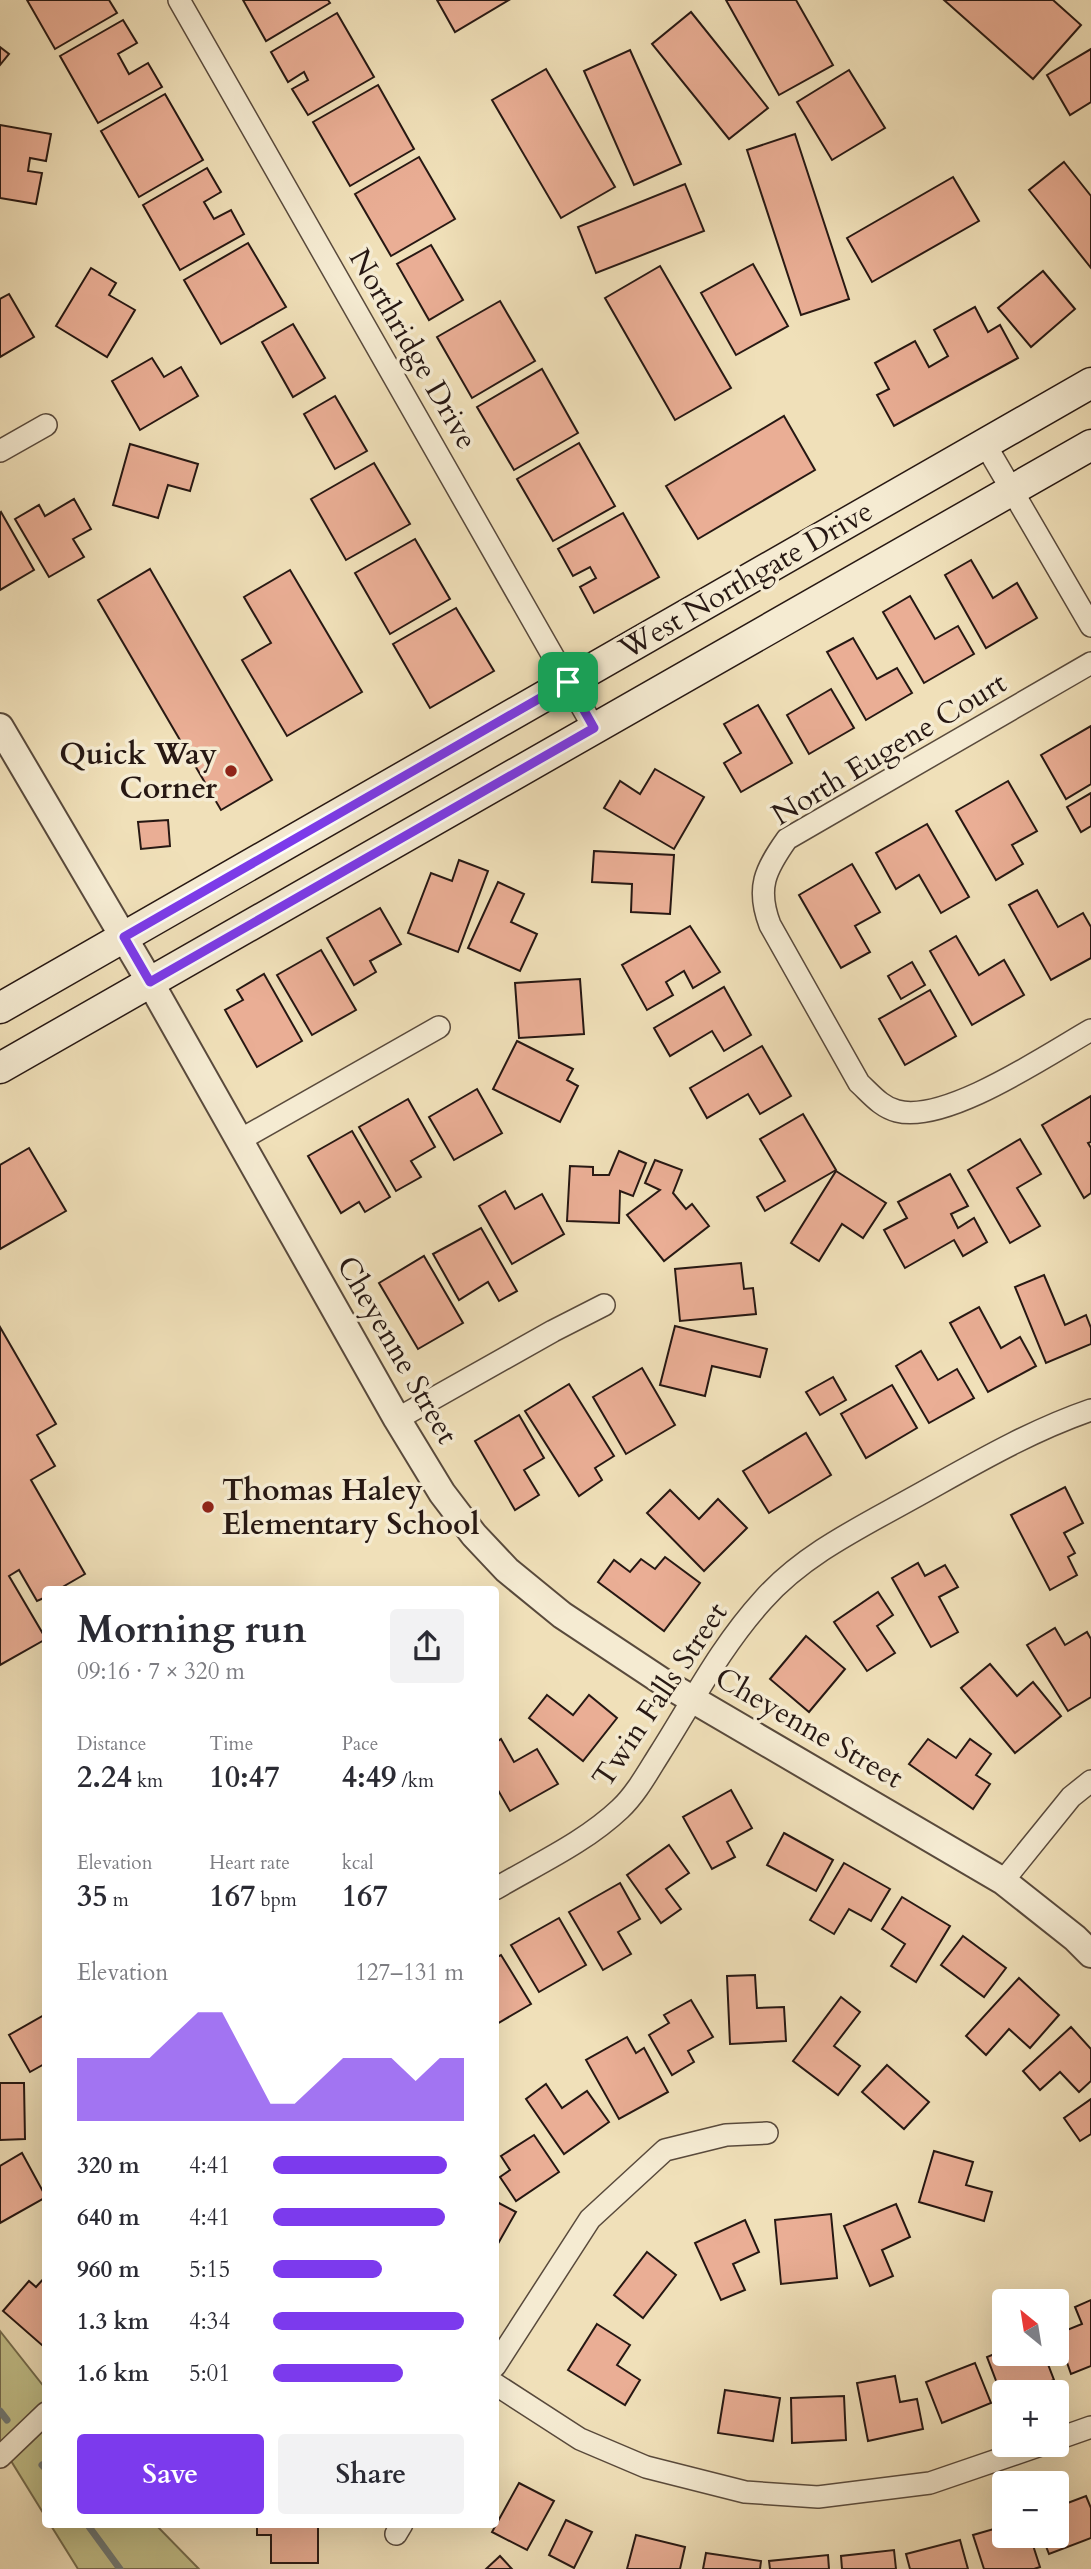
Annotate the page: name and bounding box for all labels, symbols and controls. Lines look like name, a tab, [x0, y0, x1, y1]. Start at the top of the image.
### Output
street label: Northridge Drive	[339, 241, 487, 457]
street label: West Northgate Drive	[611, 491, 880, 670]
pin	[538, 652, 598, 712]
street label: North Eugene Court	[764, 662, 1014, 835]
icon: arrive	[549, 663, 587, 701]
place label: Quick Way Corner	[59, 734, 218, 809]
marker: Quick Way Corner	[223, 763, 239, 779]
street label: Cheyenne Street	[327, 1249, 468, 1452]
place label: Thomas Haley Elementary School	[222, 1470, 480, 1545]
marker: Thomas Haley Elementary School	[200, 1499, 216, 1515]
street label: Twin Falls Street	[583, 1594, 737, 1796]
text: Morning run	[77, 1604, 307, 1656]
button: share	[390, 1609, 464, 1683]
text: 09:16 · 7 × 320 m	[77, 1656, 245, 1687]
street label: Cheyenne Street	[708, 1658, 911, 1799]
text: Distance	[77, 1731, 146, 1757]
text: Time	[209, 1731, 253, 1757]
text: Pace	[342, 1731, 378, 1757]
text: 2.24	[77, 1757, 132, 1798]
text: 10:47	[209, 1757, 280, 1798]
text: 4:49	[342, 1757, 396, 1798]
text: km	[132, 1768, 163, 1794]
text: /km	[396, 1768, 434, 1794]
text: Elevation	[77, 1850, 152, 1876]
text: Heart rate	[209, 1850, 290, 1876]
text: kcal	[342, 1850, 374, 1876]
text: 35	[77, 1876, 108, 1917]
text: 167	[209, 1876, 255, 1917]
text: 167	[342, 1876, 388, 1917]
text: m	[108, 1887, 129, 1913]
text: bpm	[255, 1887, 297, 1913]
text: Elevation	[77, 1957, 168, 1988]
text: 127–131 m	[355, 1957, 464, 1988]
text: 320 m	[77, 2150, 140, 2181]
text: 4:41	[189, 2150, 230, 2181]
text: 640 m	[77, 2202, 140, 2233]
text: 4:41	[189, 2202, 230, 2233]
text: 960 m	[77, 2254, 140, 2285]
text: 5:15	[189, 2254, 230, 2285]
north arrow	[992, 2289, 1069, 2366]
map controls	[992, 2289, 1069, 2548]
text: 1.3 km	[77, 2306, 149, 2337]
text: 4:34	[189, 2306, 230, 2337]
text: 1.6 km	[77, 2358, 149, 2389]
text: 5:01	[189, 2358, 230, 2389]
button: +	[992, 2380, 1069, 2457]
button: Save	[77, 2434, 264, 2514]
button: Share	[278, 2434, 464, 2514]
button: −	[992, 2471, 1069, 2548]

